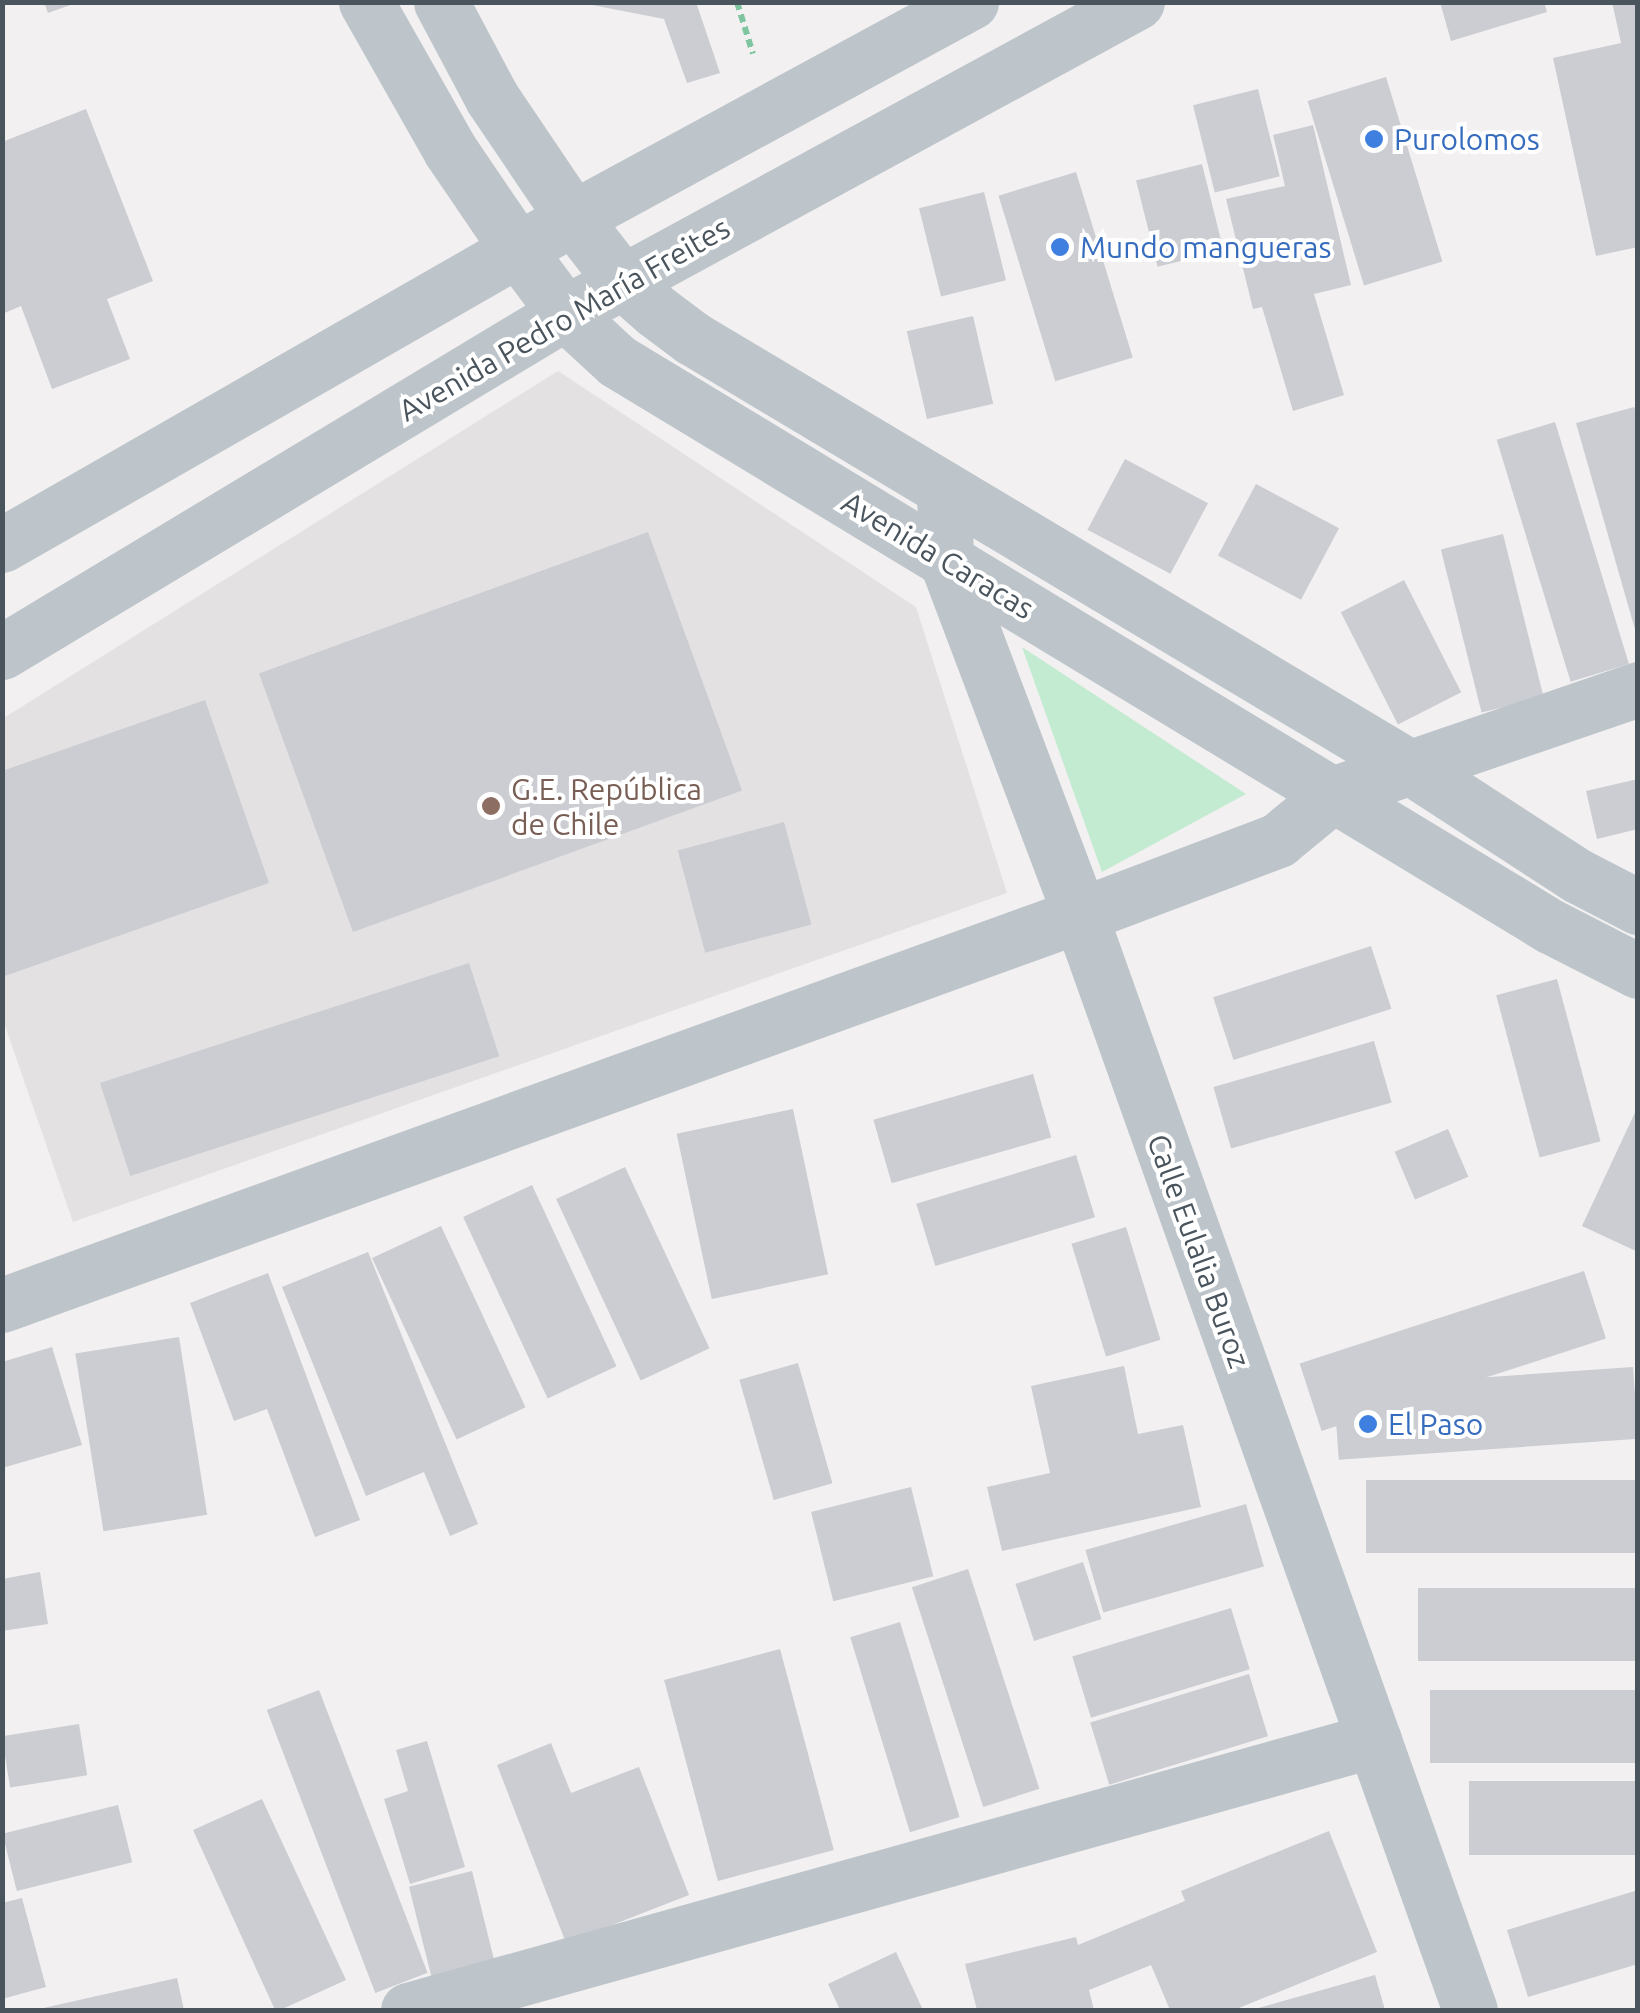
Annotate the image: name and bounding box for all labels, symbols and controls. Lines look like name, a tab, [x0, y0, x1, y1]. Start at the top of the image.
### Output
place label: Purolomos	[1394, 121, 1540, 157]
marker: Purolomos	[1363, 128, 1385, 150]
street label: Avenida Pedro María Freites	[392, 209, 736, 429]
place label: Mundo mangueras	[1080, 229, 1331, 265]
marker: Mundo mangueras	[1049, 236, 1071, 258]
street label: Avenida Caracas	[836, 484, 1040, 626]
place label: G.E. República de Chile	[511, 771, 702, 842]
marker: G.E. República de Chile	[480, 795, 502, 817]
street label: Calle Eulalia Buroz	[1140, 1129, 1258, 1373]
place label: El Paso	[1388, 1406, 1483, 1442]
marker: El Paso	[1357, 1413, 1379, 1435]

